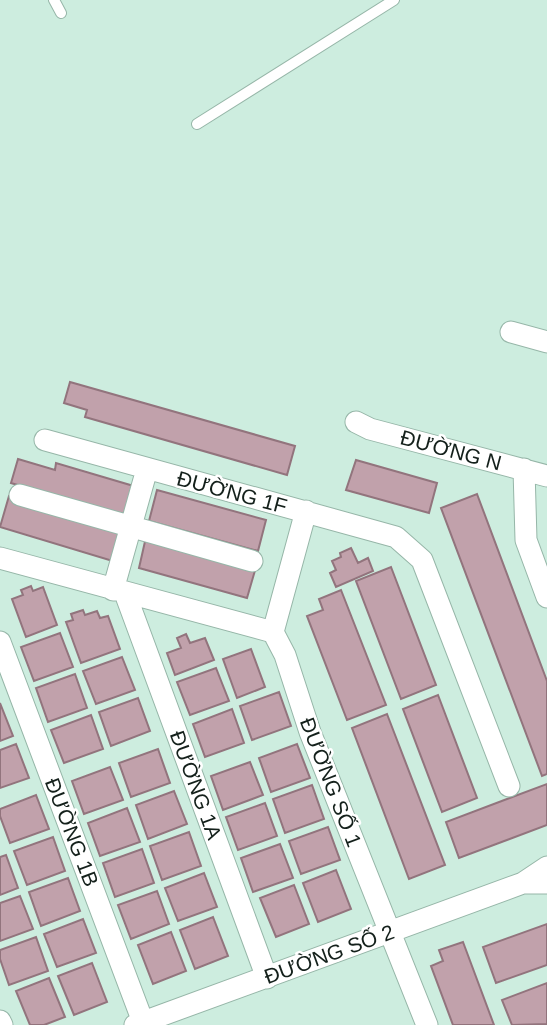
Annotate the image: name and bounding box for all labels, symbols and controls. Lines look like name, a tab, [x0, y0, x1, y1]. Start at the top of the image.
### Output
street label: ĐƯỜNG N	[398, 425, 504, 475]
street label: ĐƯỜNG 1F	[174, 466, 290, 518]
street label: ĐƯỜNG SỐ 1	[296, 714, 366, 850]
street label: ĐƯỜNG 1A	[166, 727, 226, 843]
street label: ĐƯỜNG 1B	[41, 775, 103, 889]
street label: ĐƯỜNG SỐ 2	[261, 920, 397, 988]

